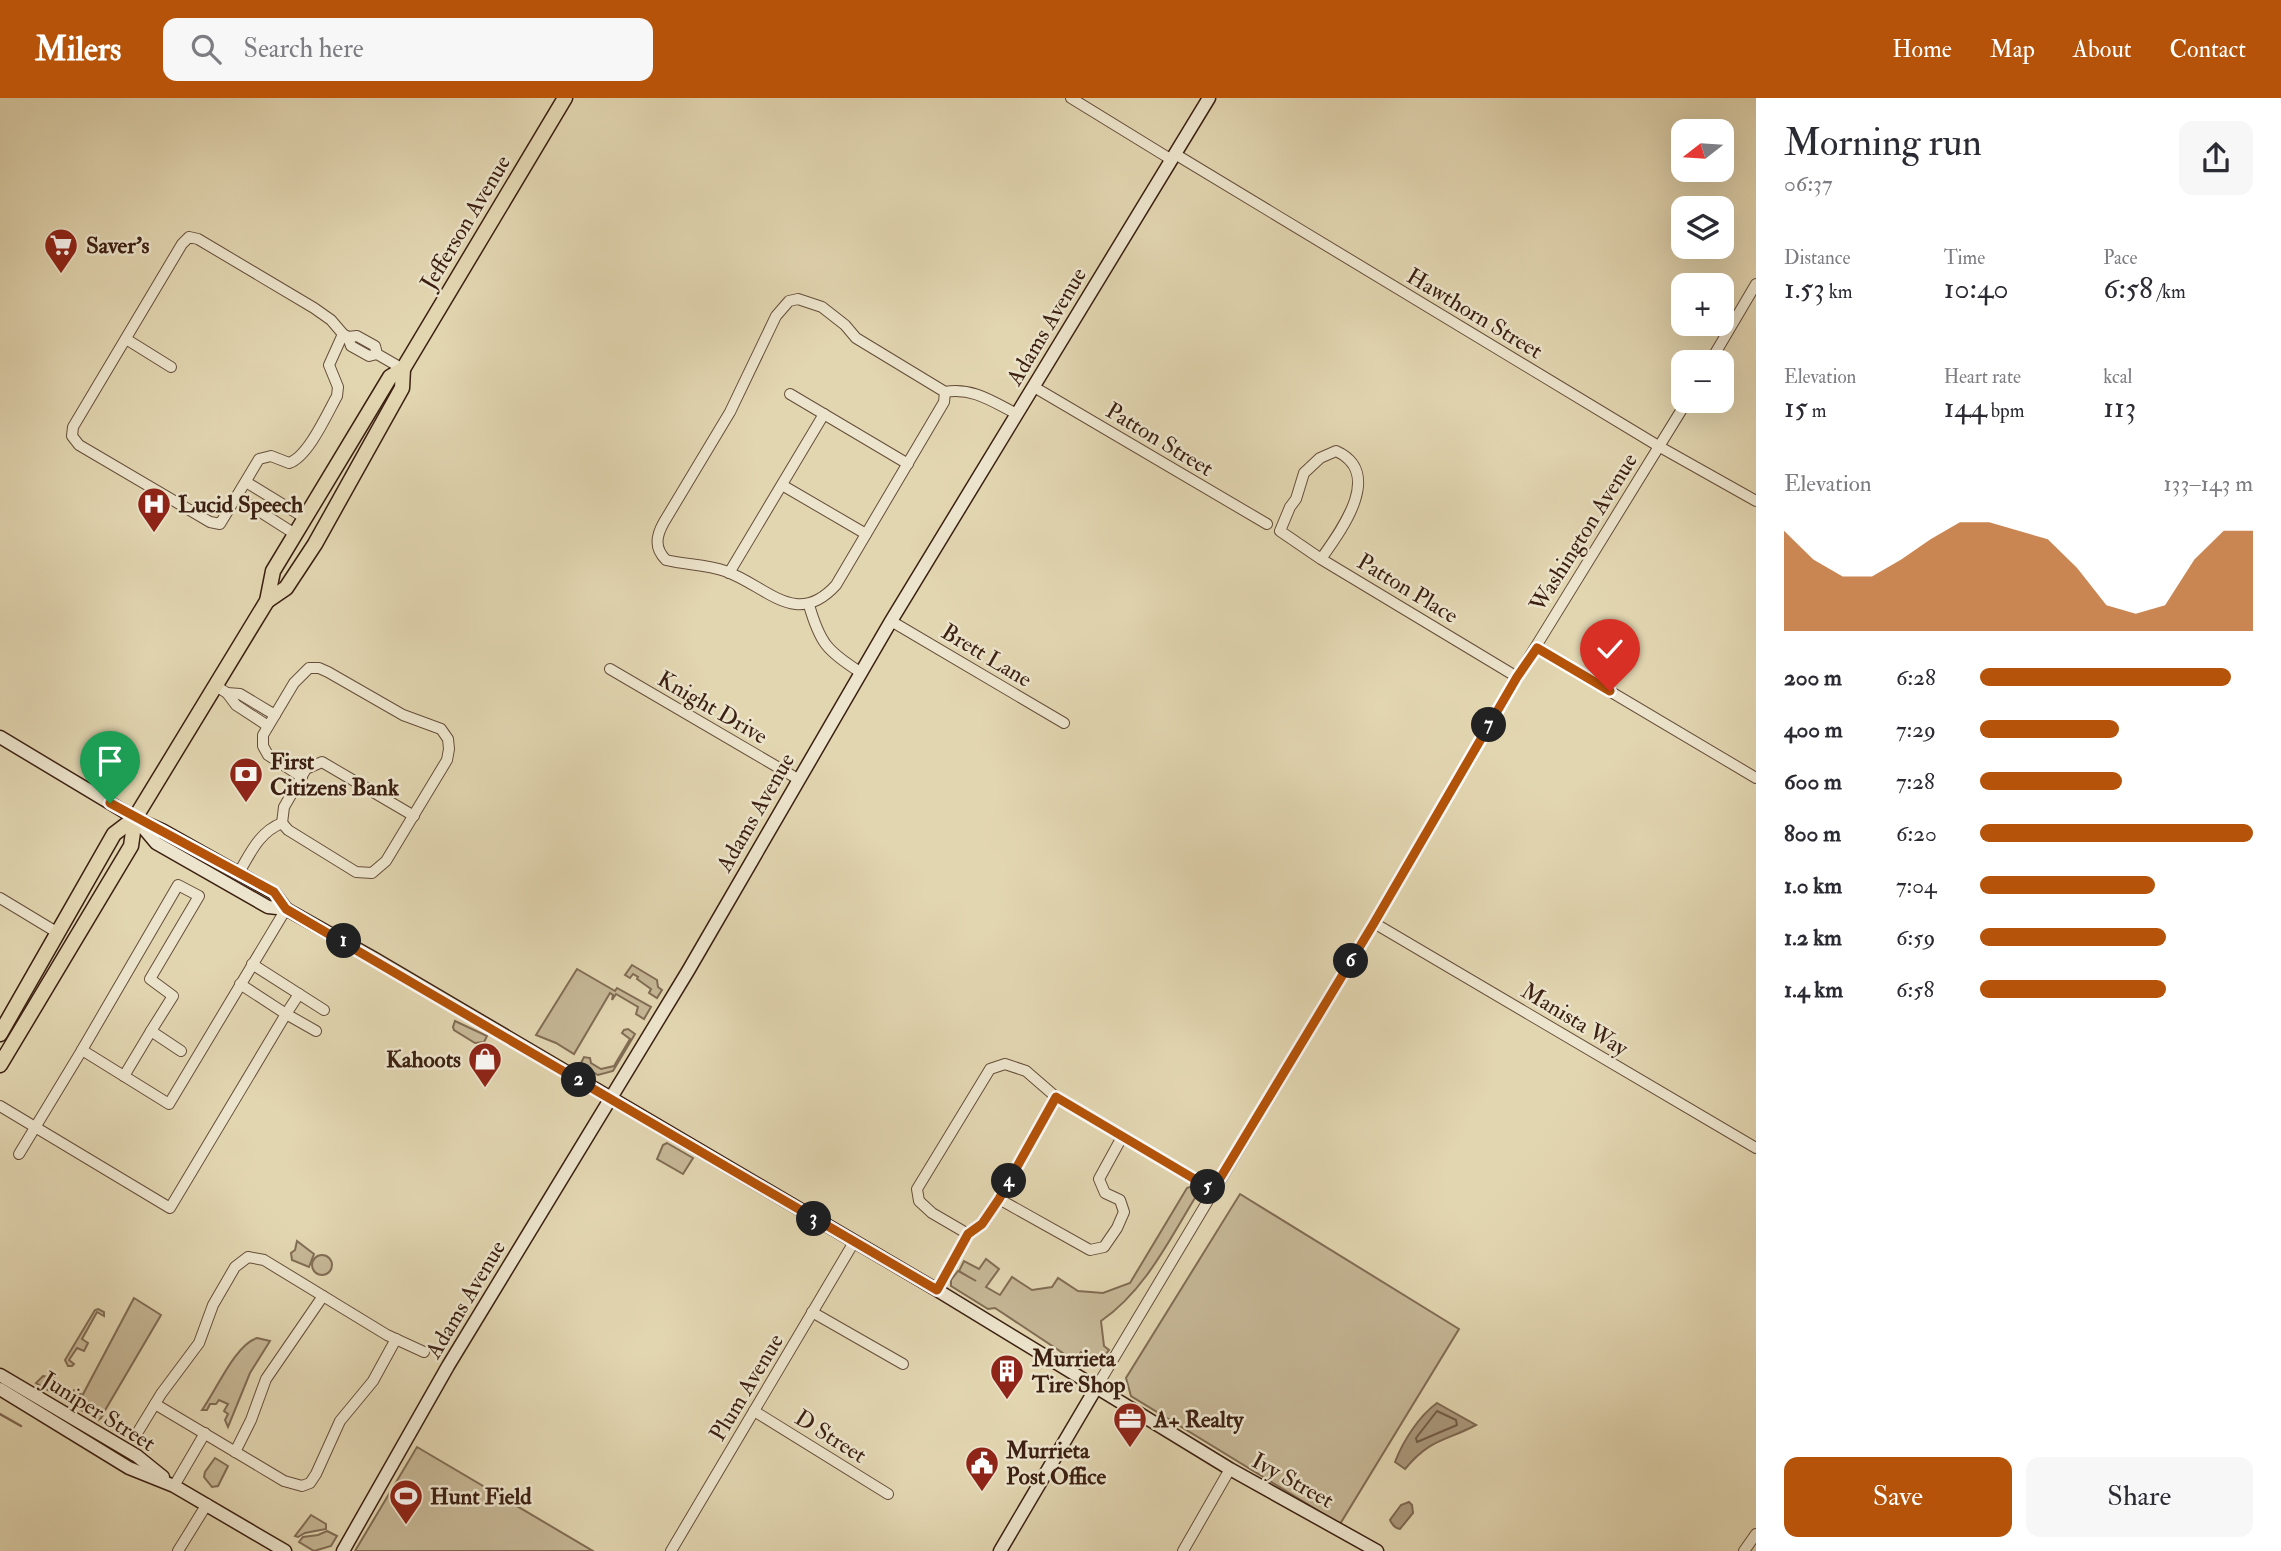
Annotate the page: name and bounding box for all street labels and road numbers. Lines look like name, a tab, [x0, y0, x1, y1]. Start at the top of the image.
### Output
street label: Jefferson Avenue	[413, 149, 517, 296]
street label: Hawthorn Street	[1401, 261, 1548, 365]
street label: Adams Avenue	[999, 262, 1093, 391]
street label: Patton Street	[1101, 396, 1219, 483]
street label: Washington Avenue	[1522, 447, 1644, 618]
street label: Patton Place	[1352, 547, 1464, 630]
street label: Brett Lane	[936, 617, 1038, 694]
street label: Knight Drive	[653, 664, 773, 751]
street label: Adams Avenue	[709, 747, 801, 878]
street label: Manista Way	[1516, 976, 1634, 1063]
street label: Adams Avenue	[418, 1235, 512, 1364]
street label: Plum Avenue	[703, 1328, 790, 1446]
street label: Juniper Street	[35, 1364, 161, 1459]
street label: D Street	[790, 1403, 872, 1470]
street label: Ivy Street	[1247, 1446, 1339, 1515]

